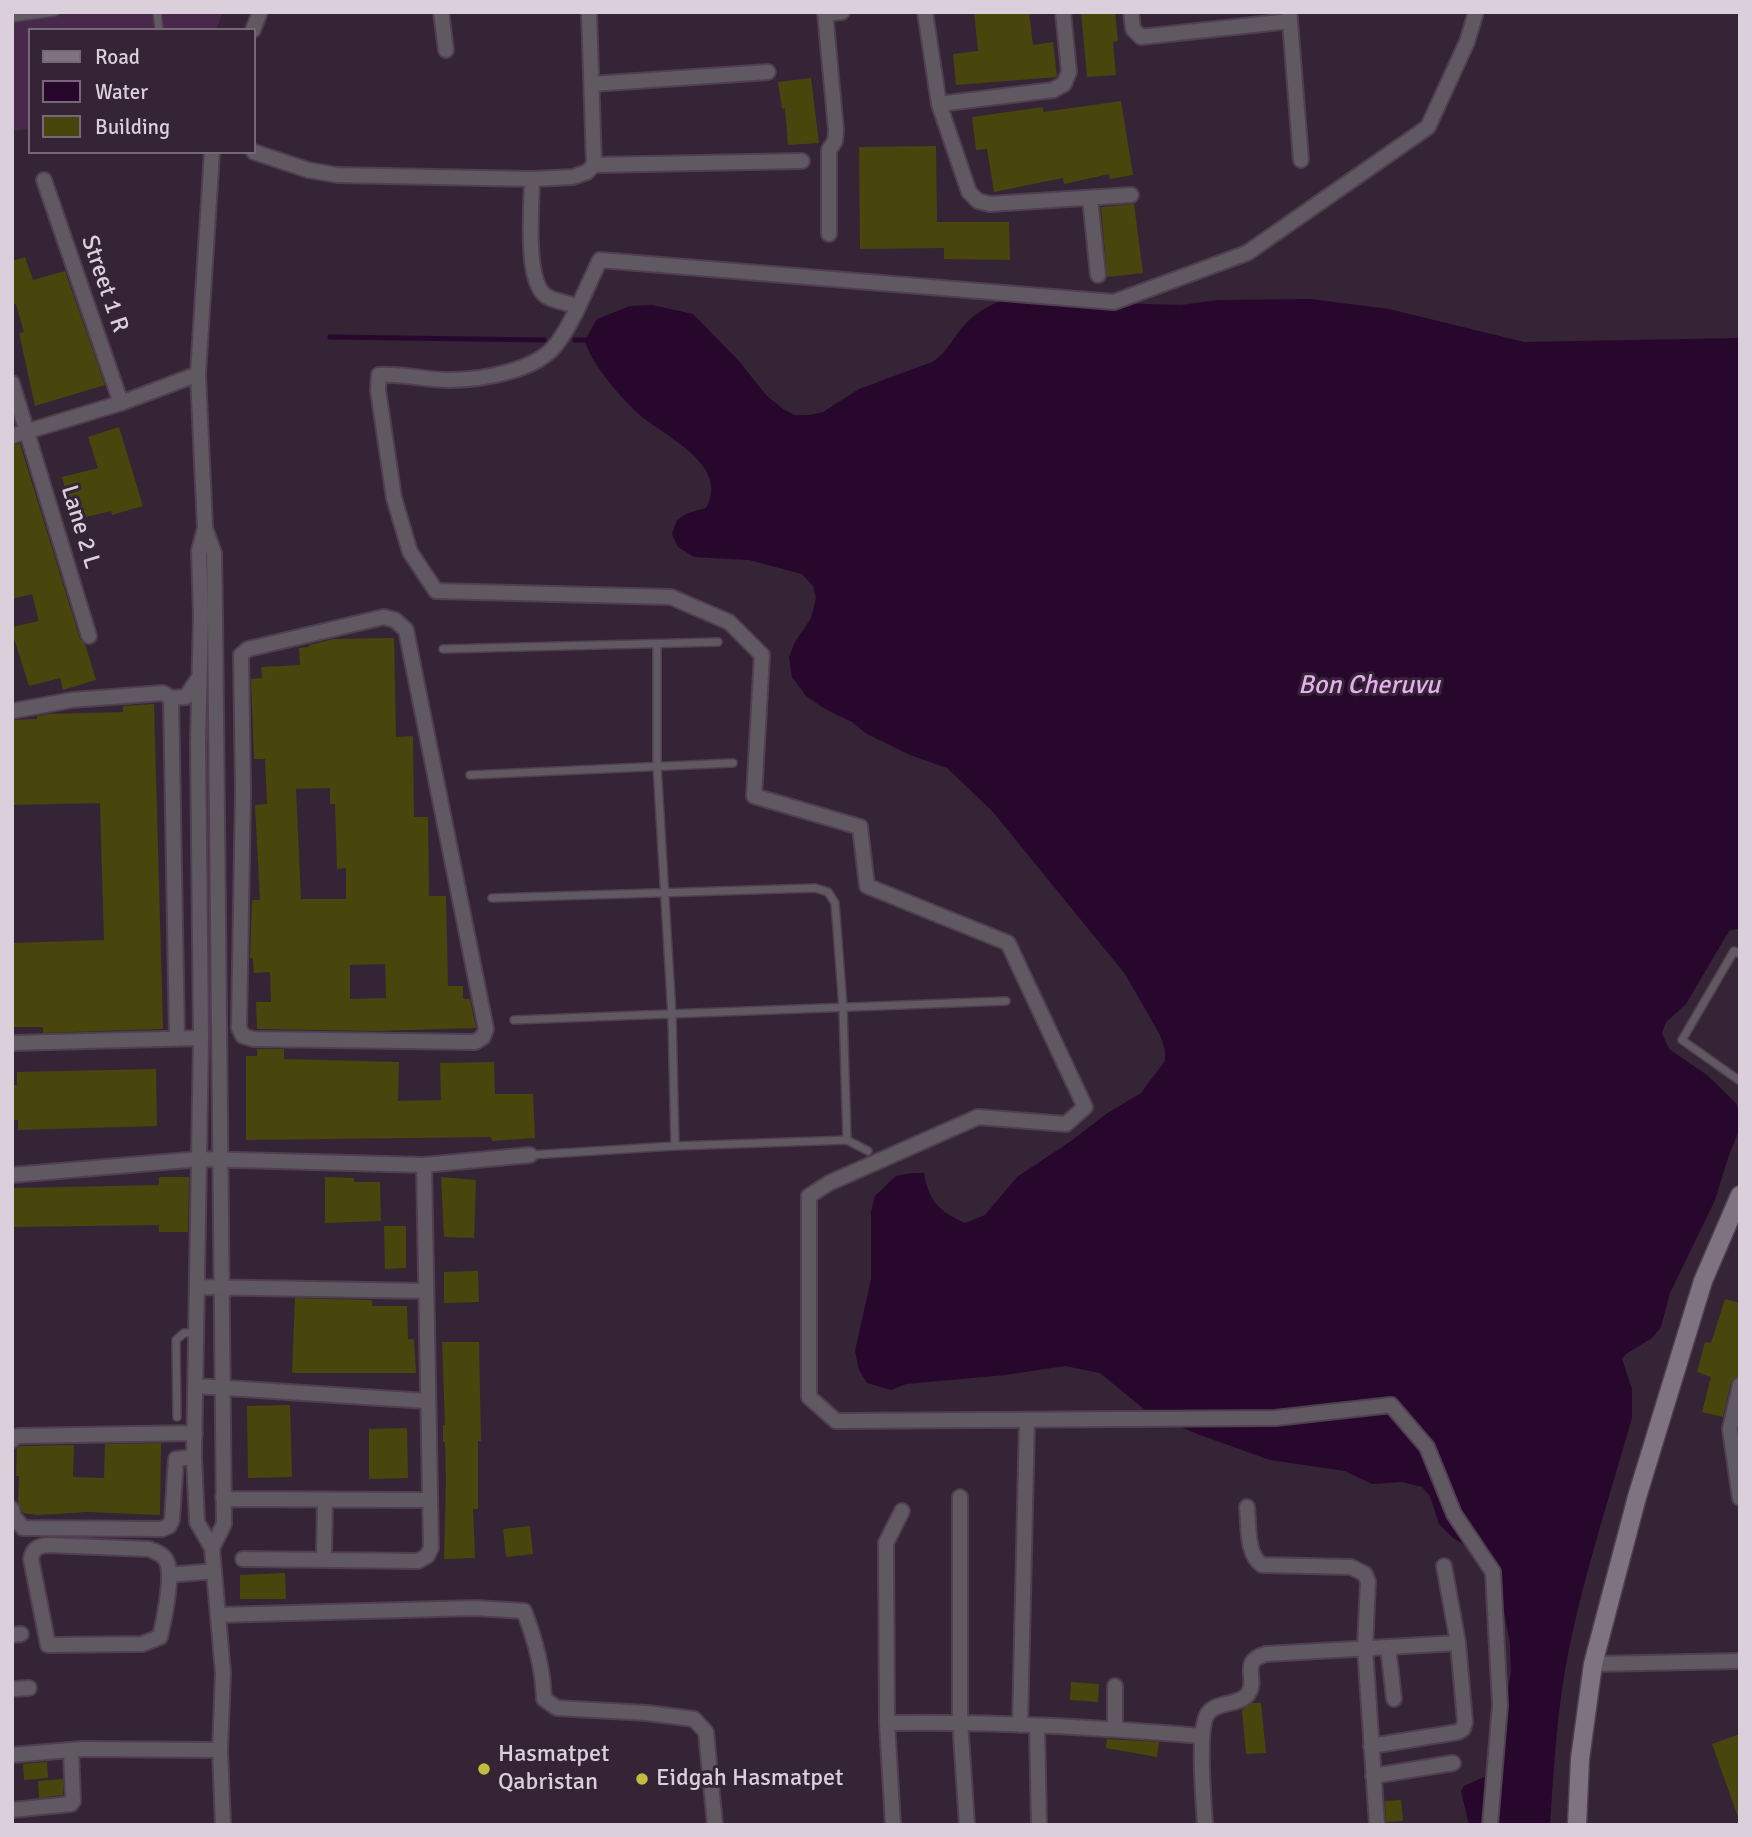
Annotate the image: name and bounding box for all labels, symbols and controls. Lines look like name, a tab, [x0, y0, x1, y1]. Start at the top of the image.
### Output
legend	[28, 28, 256, 154]
text: Road	[95, 44, 140, 70]
text: Water	[95, 79, 148, 105]
text: Building	[95, 114, 170, 140]
street label: Street 1 R	[74, 232, 134, 336]
street label: Lane 2 L	[54, 482, 106, 572]
water label: Bon Cheruvu	[1298, 670, 1440, 702]
place label: Hasmatpet Qabristan	[498, 1741, 609, 1797]
marker: Hasmatpet Qabristan	[476, 1761, 492, 1777]
place label: Eidgah Hasmatpet	[656, 1765, 843, 1793]
marker: Eidgah Hasmatpet	[634, 1771, 650, 1787]

